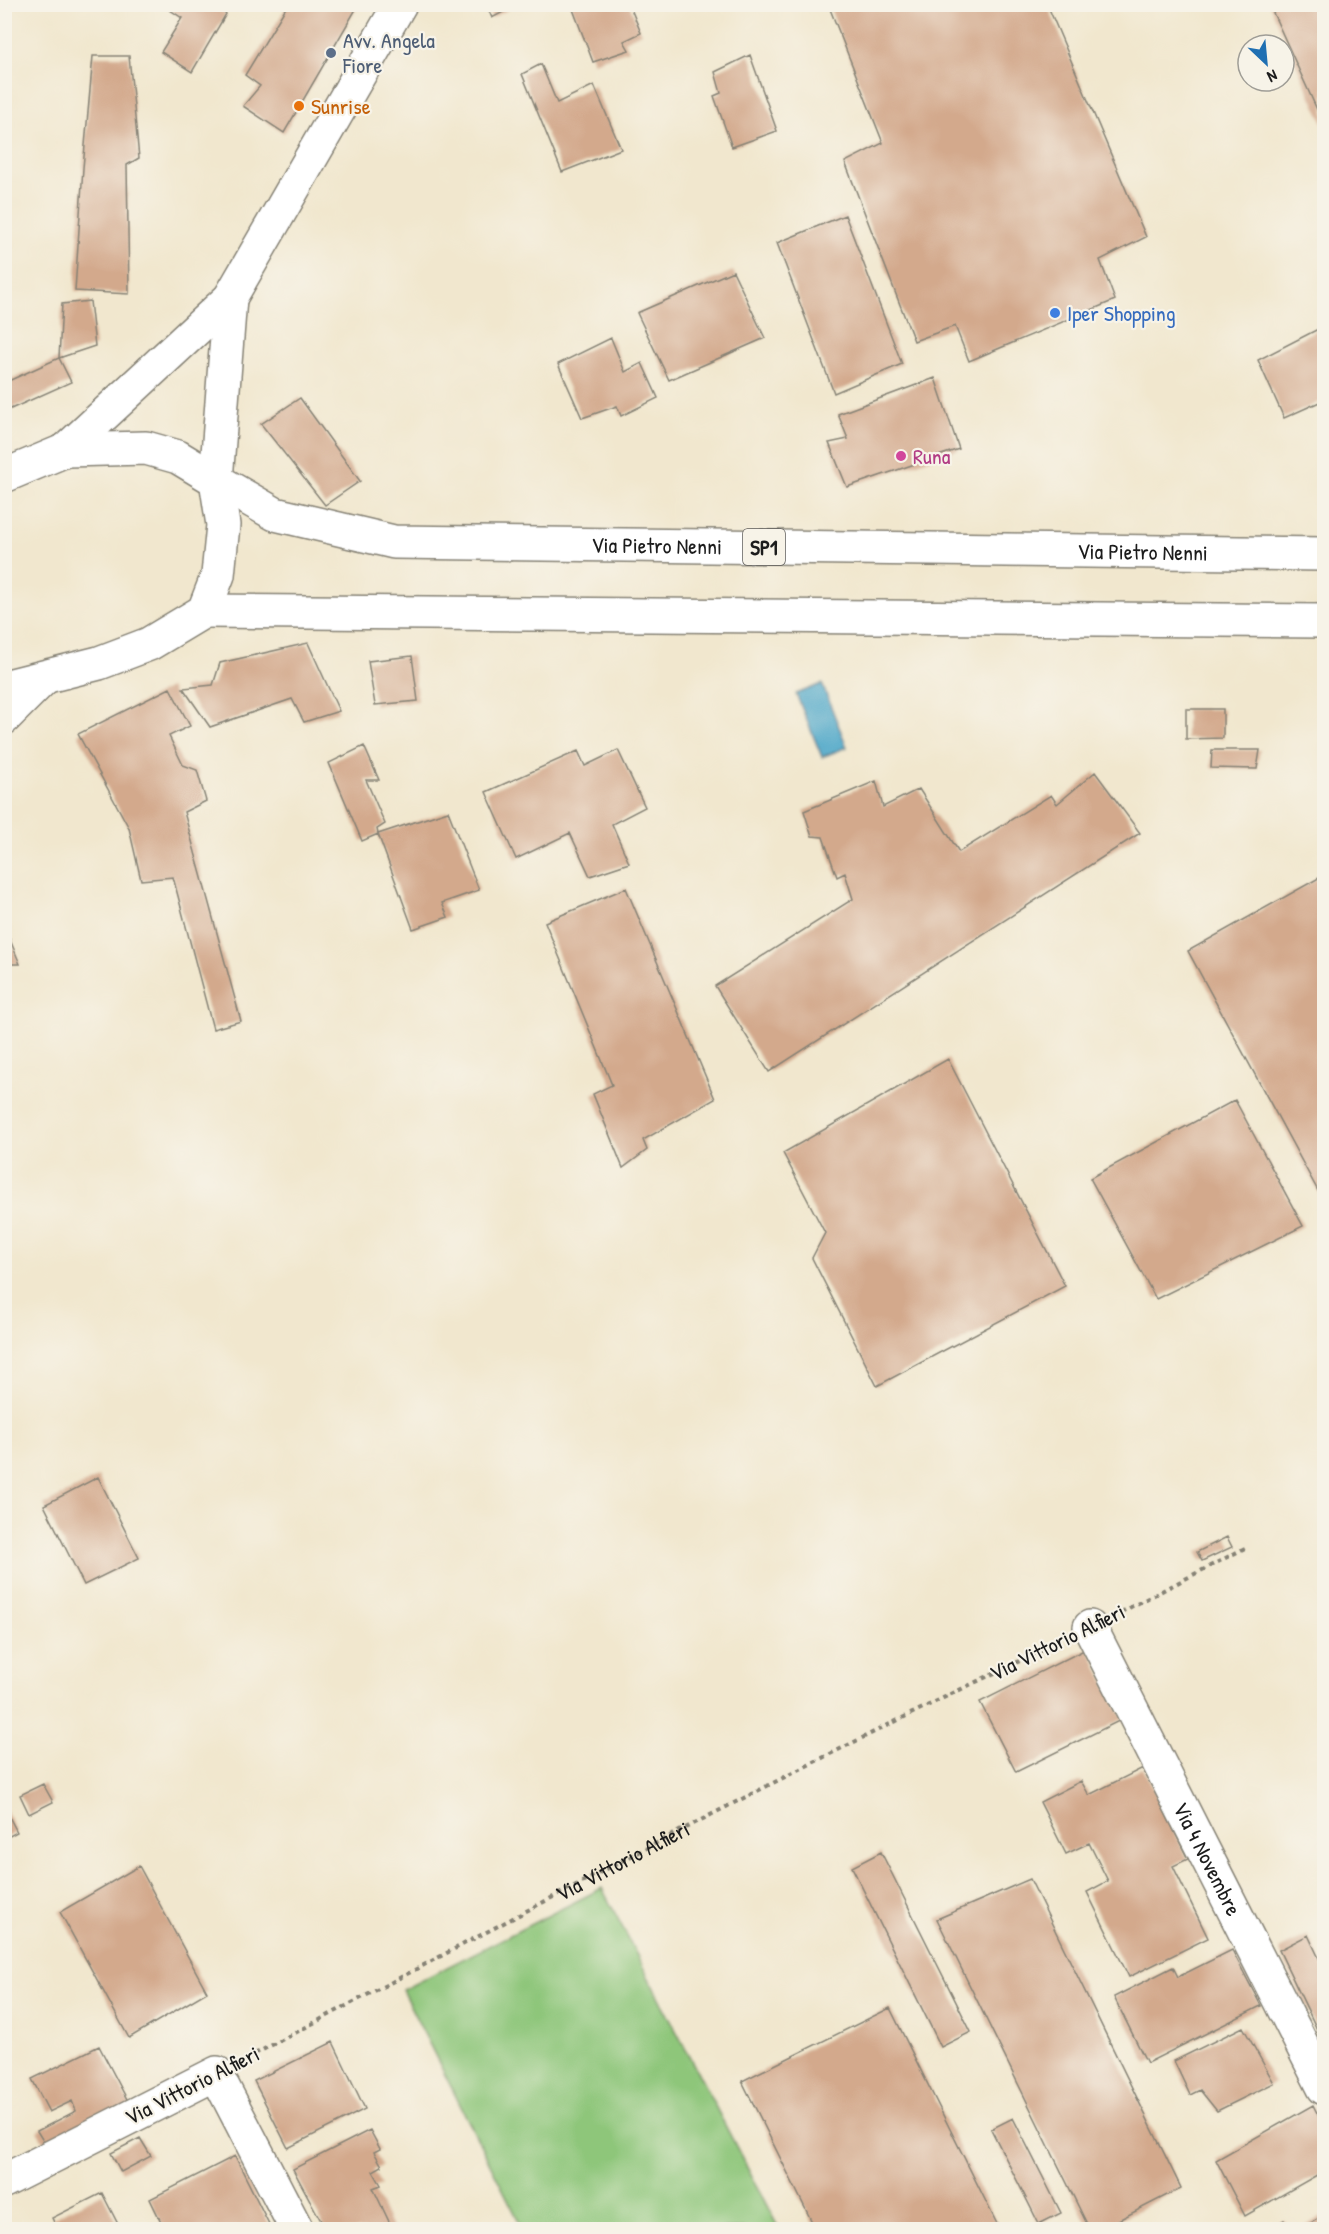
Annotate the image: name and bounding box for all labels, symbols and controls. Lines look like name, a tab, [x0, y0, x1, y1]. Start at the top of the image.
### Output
place label: Avv. Angela Fiore	[342, 25, 435, 80]
north arrow	[1236, 33, 1296, 93]
marker: Avv. Angela Fiore	[324, 46, 338, 60]
text: N	[1263, 65, 1281, 88]
place label: Sunrise	[311, 91, 371, 121]
marker: Sunrise	[292, 99, 306, 113]
place label: Iper Shopping	[1067, 298, 1176, 328]
marker: Iper Shopping	[1048, 306, 1062, 320]
place label: Runa	[913, 441, 951, 471]
marker: Runa	[894, 449, 908, 463]
road number: SP1	[743, 529, 785, 565]
street label: Via Pietro Nenni	[591, 530, 722, 561]
street label: Via Pietro Nenni	[1077, 536, 1208, 568]
street label: Via Vittorio Alfieri	[984, 1596, 1130, 1688]
street label: Via 4 Novembre	[1166, 1797, 1249, 1921]
street label: Via Vittorio Alfieri	[550, 1813, 695, 1908]
street label: Via Vittorio Alfieri	[120, 2038, 264, 2132]

